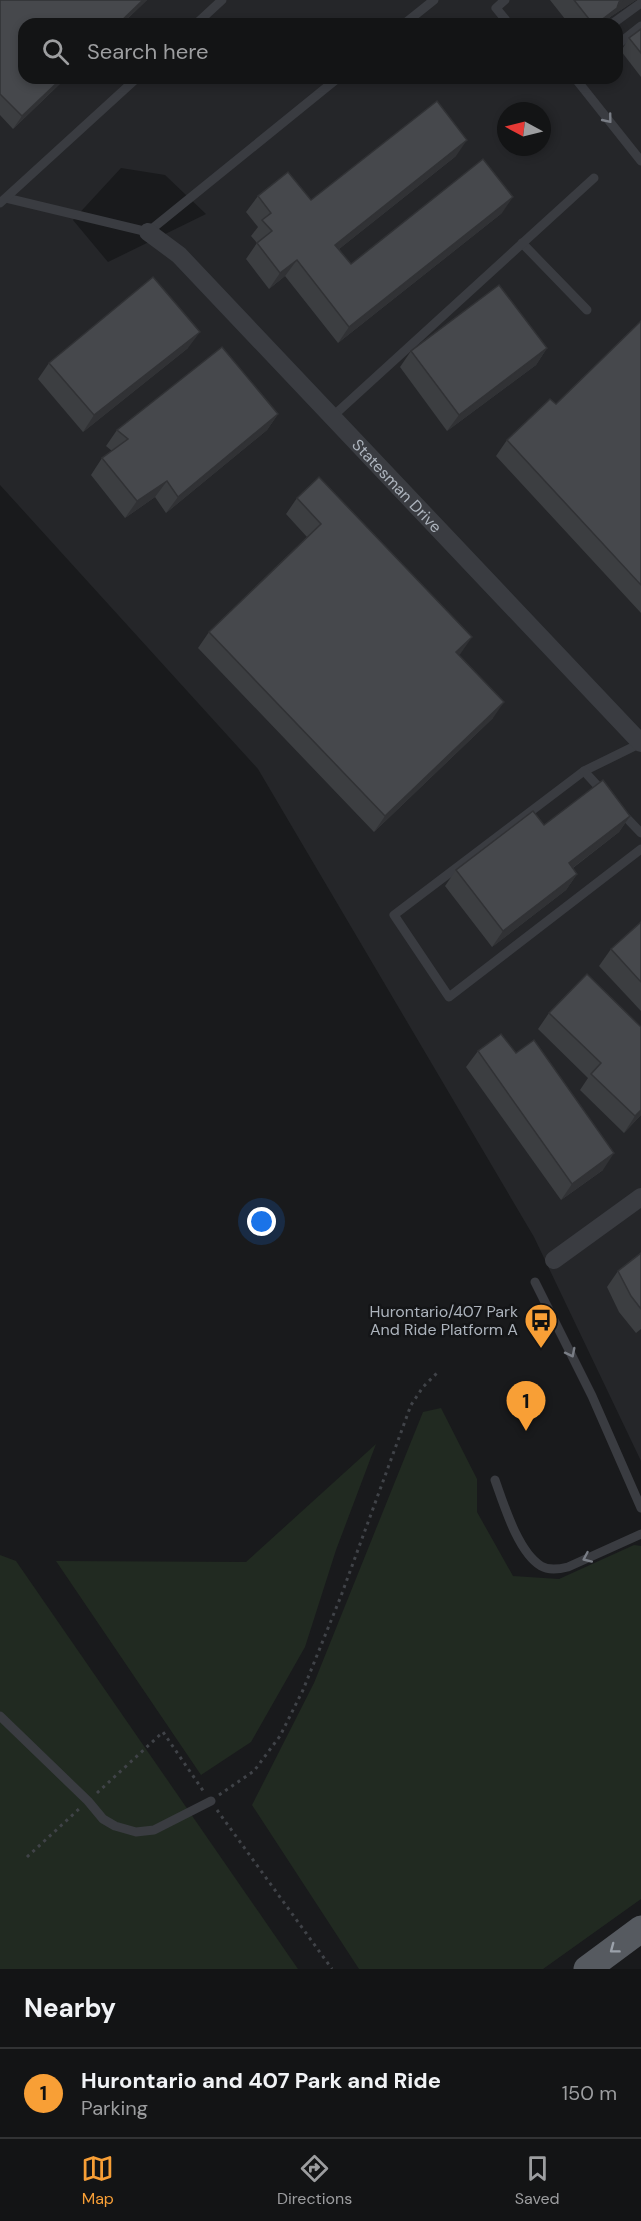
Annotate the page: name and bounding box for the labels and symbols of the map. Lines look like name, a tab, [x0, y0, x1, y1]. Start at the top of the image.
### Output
north arrow	[497, 102, 551, 156]
one-way arrow	[600, 113, 611, 124]
street label: Statesman Drive	[348, 434, 447, 537]
your location	[247, 1207, 276, 1236]
place label: Hurontario/407 Park And Ride Platform A	[370, 1301, 518, 1340]
bus stop icon: Hurontario/407 Park And Ride Platform A	[523, 1302, 559, 1349]
one-way arrow	[563, 1347, 575, 1358]
pin: 1	[506, 1382, 546, 1431]
one-way arrow	[583, 1551, 594, 1563]
one-way arrow	[610, 1942, 621, 1953]

